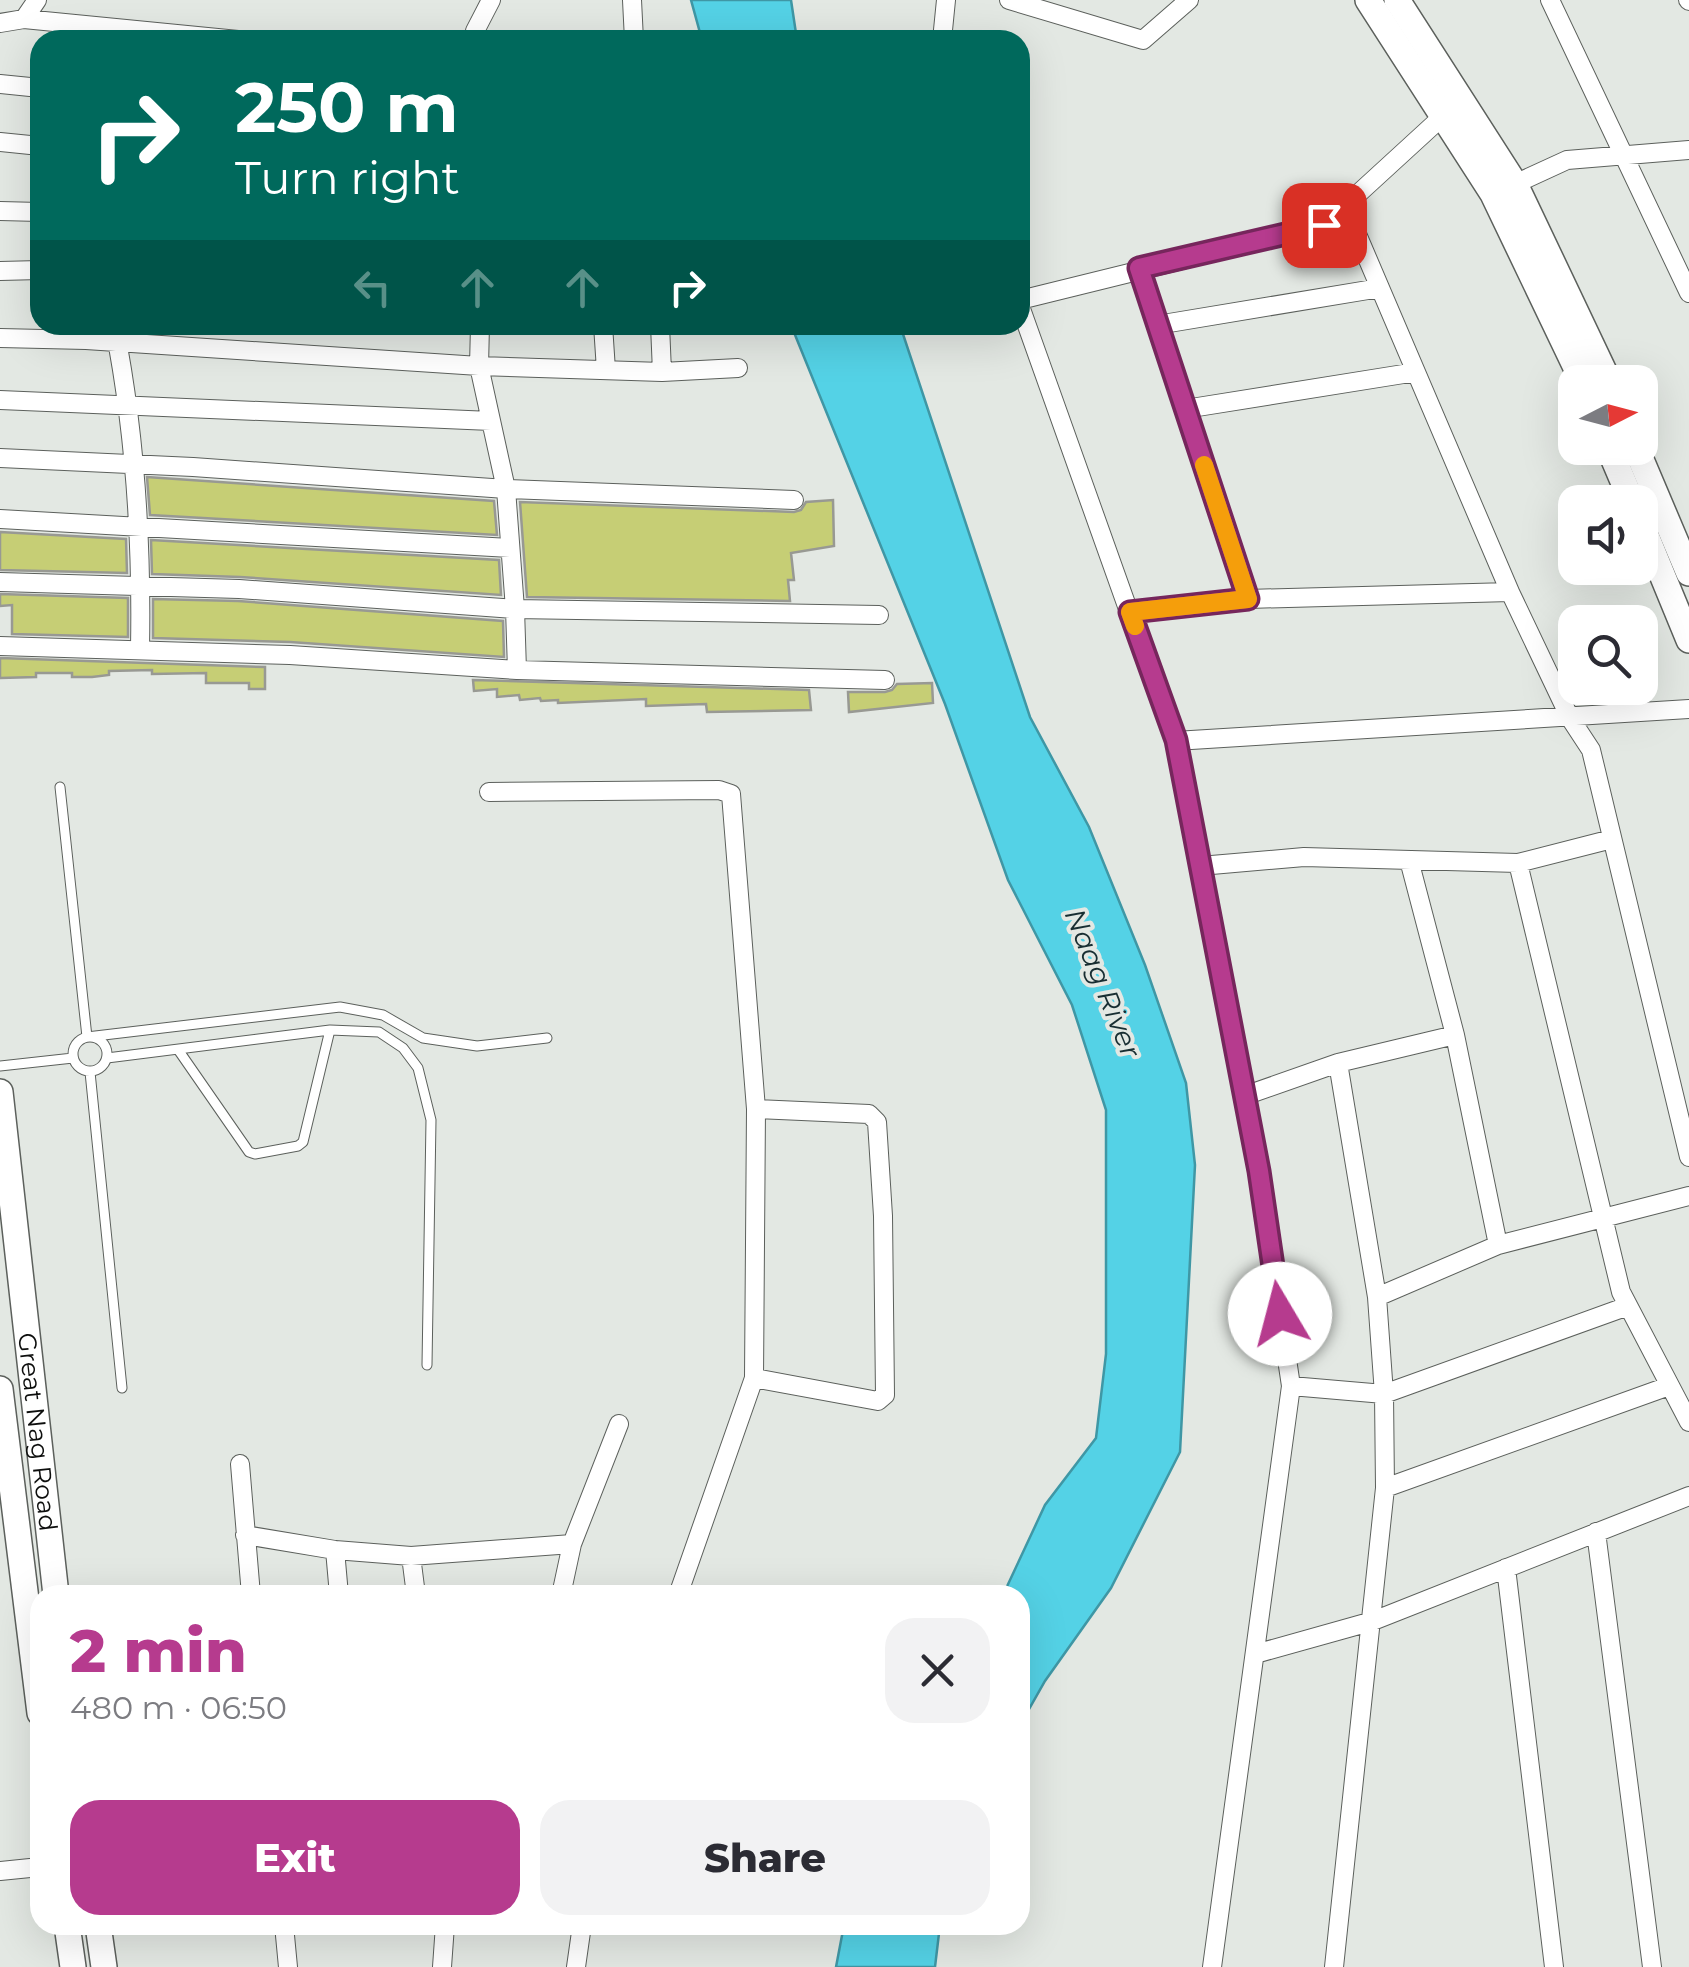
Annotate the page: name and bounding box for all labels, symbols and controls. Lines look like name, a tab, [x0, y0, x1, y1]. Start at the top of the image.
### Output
text: 250 m	[235, 64, 459, 150]
icon: right	[70, 70, 200, 200]
text: Turn right	[235, 150, 460, 205]
pin	[1282, 183, 1367, 268]
icon: arrive	[1297, 198, 1352, 253]
icon: left	[345, 260, 400, 315]
icon: ahead	[450, 260, 505, 315]
icon: ahead	[555, 260, 610, 315]
icon: right	[660, 260, 715, 315]
north arrow	[1558, 365, 1658, 465]
map controls	[1558, 365, 1658, 705]
button: sound	[1558, 485, 1658, 585]
button: search	[1558, 605, 1658, 705]
water label: Naag River	[1058, 903, 1149, 1063]
position arrow	[1228, 1262, 1332, 1366]
street label: Great Nag Road	[12, 1331, 64, 1533]
text: 2 min	[70, 1614, 247, 1687]
button: close	[885, 1618, 990, 1723]
text: 480 m · 06:50	[70, 1688, 287, 1727]
button: Exit	[70, 1800, 520, 1915]
button: Share	[540, 1800, 990, 1915]

